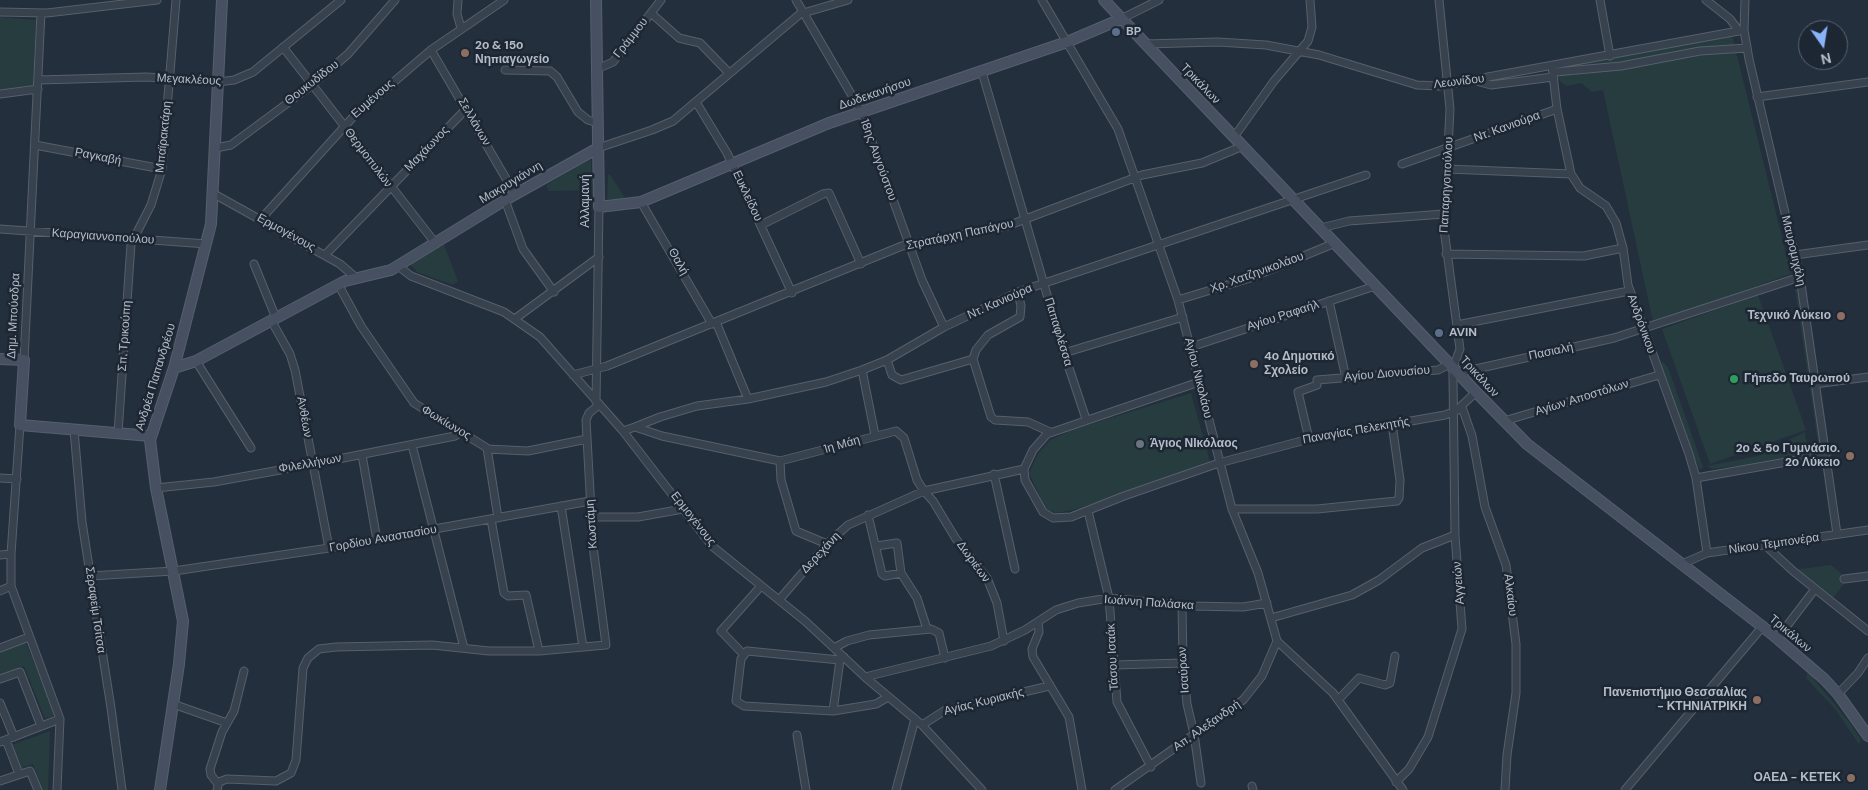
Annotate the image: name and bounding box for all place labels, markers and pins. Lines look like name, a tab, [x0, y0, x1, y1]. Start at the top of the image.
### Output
place label: BP	[1126, 25, 1141, 39]
marker: BP	[1110, 26, 1122, 38]
place label: 2ο & 15ο Νηπιαγωγείο	[475, 39, 549, 67]
marker: 2ο & 15ο Νηπιαγωγείο	[459, 47, 471, 59]
place label: Τεχνικό Λύκειο	[1747, 309, 1831, 323]
marker: Τεχνικό Λύκειο	[1835, 310, 1847, 322]
place label: AVIN	[1449, 326, 1477, 340]
marker: AVIN	[1433, 327, 1445, 339]
place label: 4ο Δημοτικό Σχολείο	[1264, 350, 1335, 378]
marker: 4ο Δημοτικό Σχολείο	[1248, 358, 1260, 370]
place label: Γήπεδο Ταυρωπού	[1744, 372, 1850, 386]
marker: Γήπεδο Ταυρωπού	[1728, 373, 1740, 385]
place label: Άγιος ΝΙκόλαος	[1150, 437, 1238, 451]
marker: Άγιος ΝΙκόλαος	[1134, 438, 1146, 450]
place label: 2ο & 5ο Γυμνάσιο. 2ο Λύκειο	[1736, 442, 1840, 470]
marker: 2ο & 5ο Γυμνάσιο. 2ο Λύκειο	[1844, 450, 1856, 462]
place label: Πανεπιστήμιο Θεσσαλίας - ΚΤΗΝΙΑΤΡΙΚΗ	[1603, 686, 1747, 714]
marker: Πανεπιστήμιο Θεσσαλίας - ΚΤΗΝΙΑΤΡΙΚΗ	[1751, 694, 1763, 706]
place label: ΟΑΕΔ - ΚΕΤΕΚ	[1753, 771, 1841, 785]
marker: ΟΑΕΔ - ΚΕΤΕΚ	[1845, 772, 1857, 784]

